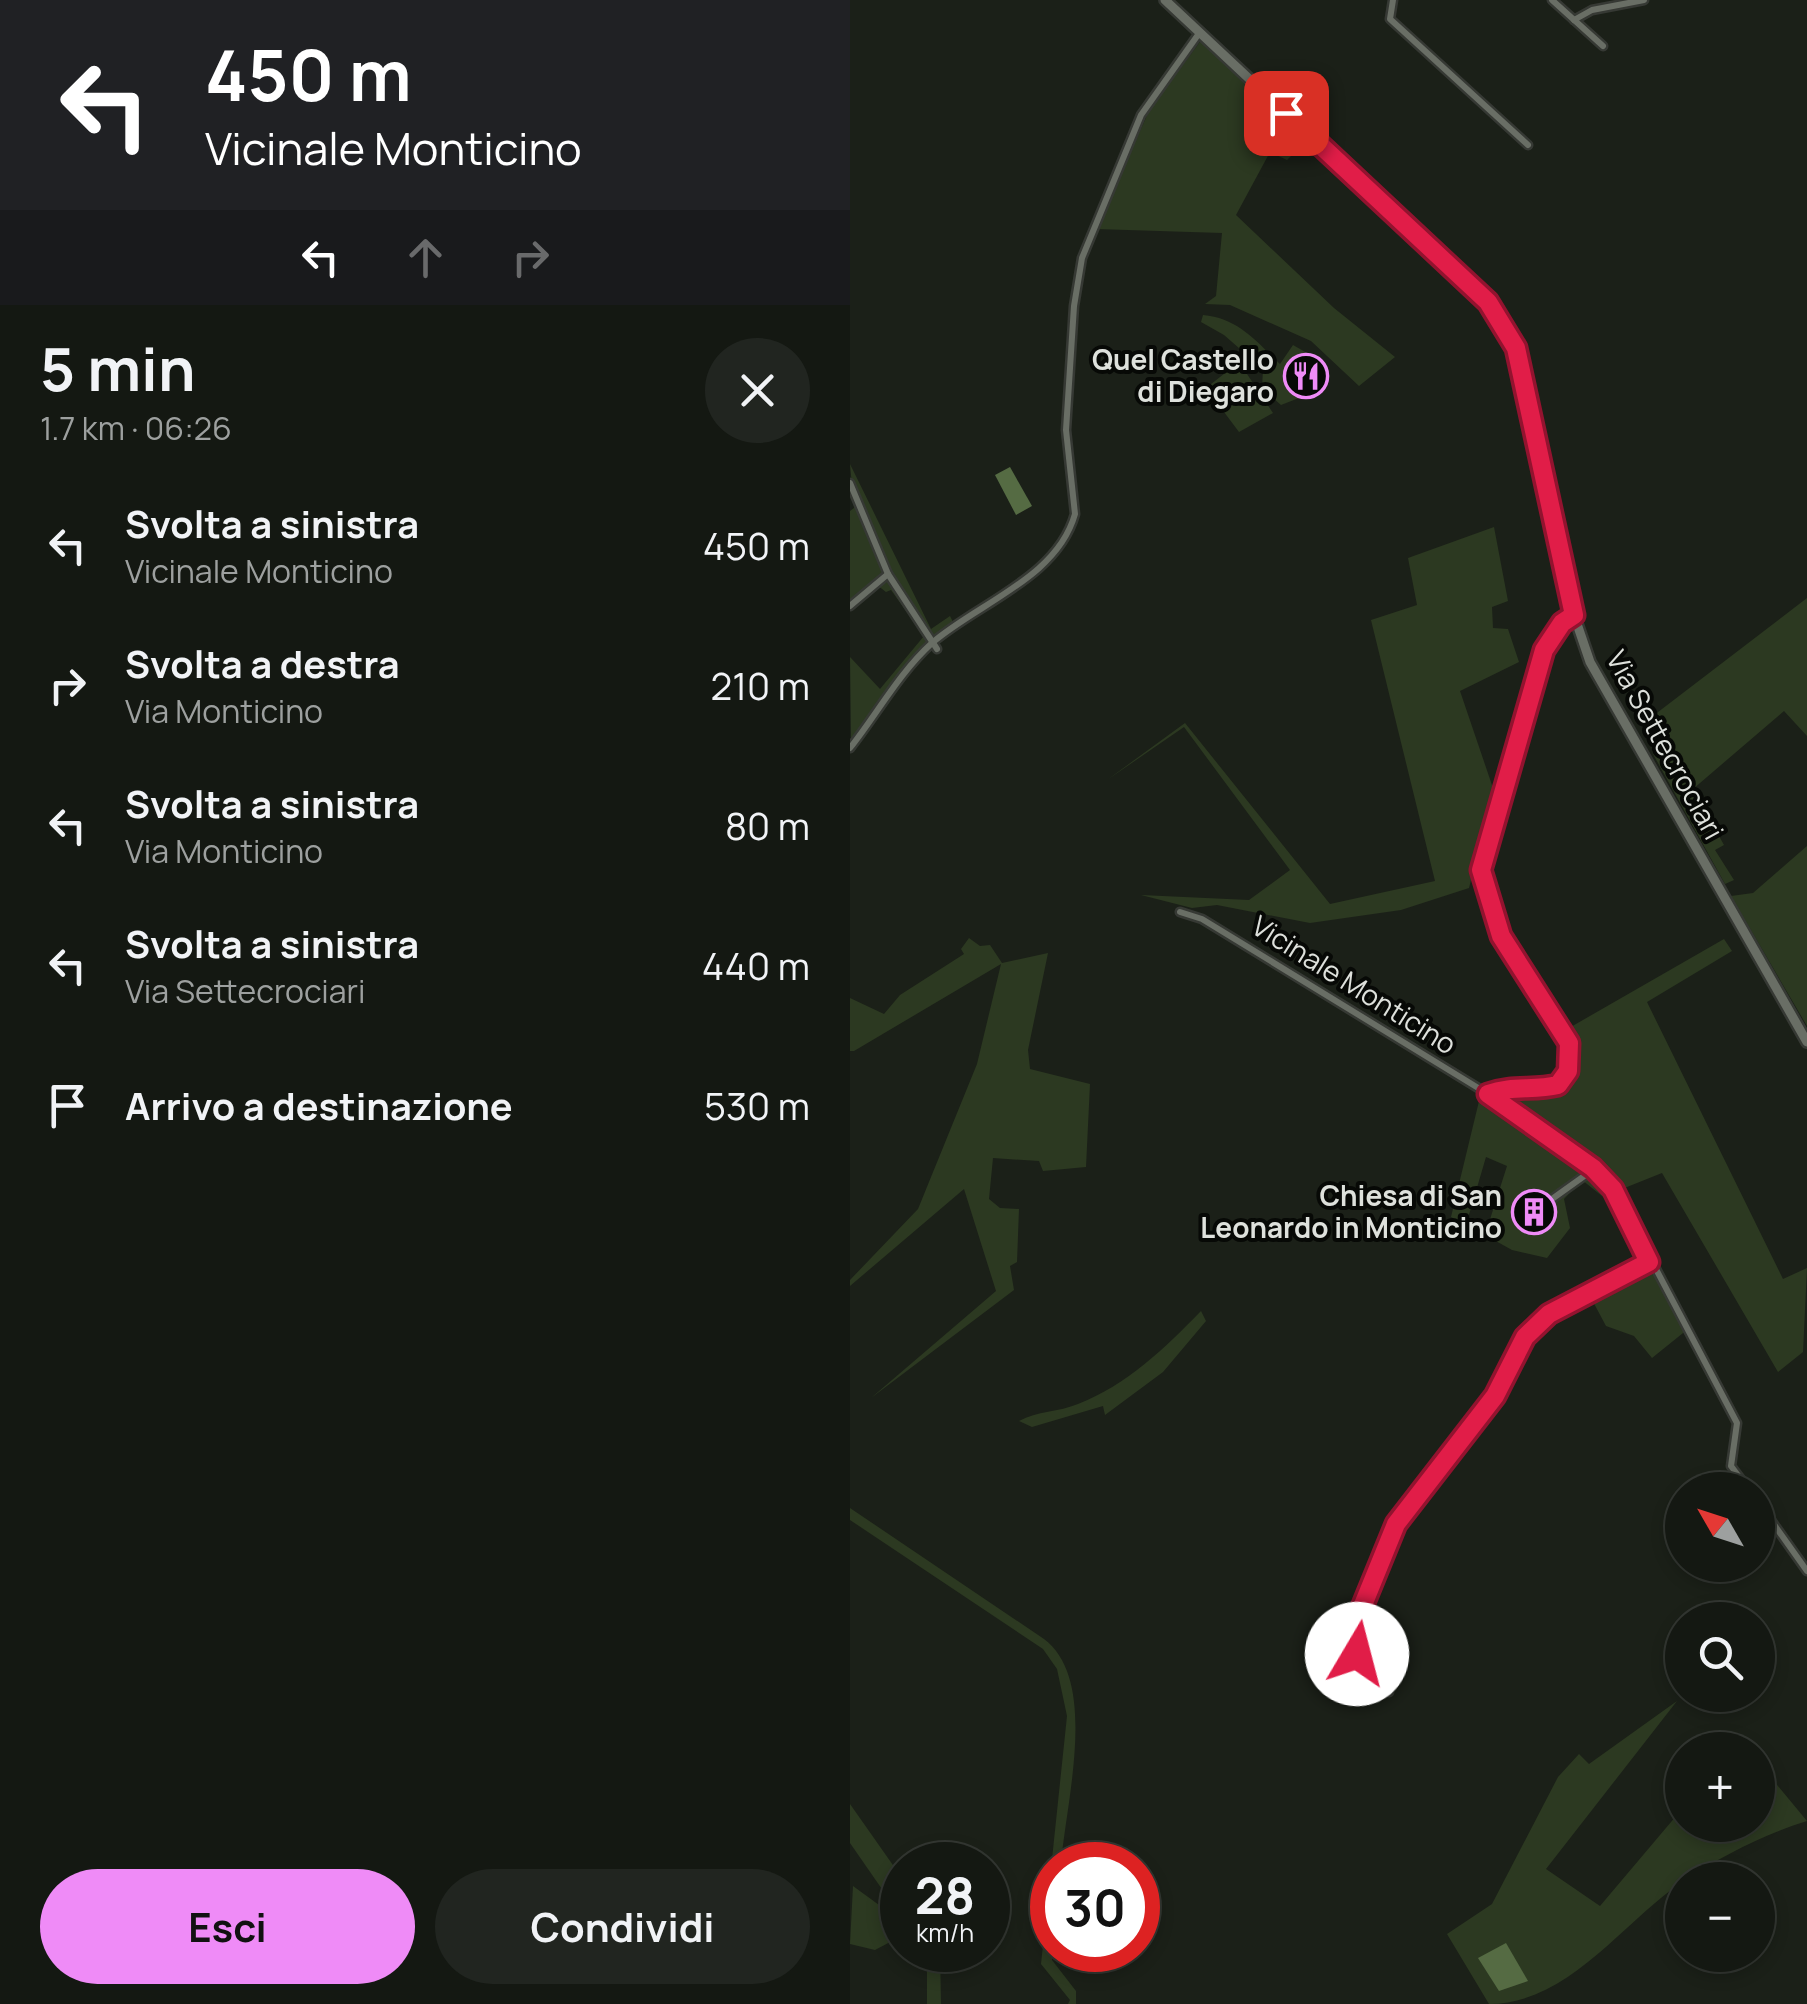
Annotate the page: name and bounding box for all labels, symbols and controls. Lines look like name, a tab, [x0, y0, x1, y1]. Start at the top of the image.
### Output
text: 450 m	[205, 26, 412, 122]
icon: left	[40, 40, 170, 170]
pin	[1244, 71, 1329, 156]
icon: arrive	[1259, 86, 1314, 141]
text: Vicinale Monticino	[205, 117, 582, 179]
icon: left	[293, 230, 348, 285]
icon: ahead	[398, 230, 453, 285]
icon: right	[503, 230, 558, 285]
text: 5 min	[40, 327, 195, 409]
button: close	[705, 338, 810, 443]
place label: Quel Castello di Diegaro	[1092, 340, 1274, 410]
restaurant icon: Quel Castello di Diegaro	[1283, 353, 1329, 399]
text: 1.7 km · 06:26	[40, 406, 232, 450]
text: Svolta a sinistra	[125, 497, 419, 549]
icon: left	[40, 518, 95, 573]
text: 450 m	[703, 519, 810, 571]
text: Vicinale Monticino	[125, 549, 393, 593]
text: Svolta a destra	[125, 637, 400, 689]
street label: Via Settecrociari	[1598, 643, 1734, 846]
icon: right	[40, 658, 95, 713]
text: 210 m	[711, 659, 810, 711]
text: Via Monticino	[125, 689, 323, 733]
text: Svolta a sinistra	[125, 777, 419, 829]
icon: left	[40, 798, 95, 853]
text: 80 m	[725, 799, 810, 851]
text: Via Monticino	[125, 829, 323, 873]
street label: Vicinale Monticino	[1245, 906, 1464, 1062]
text: Svolta a sinistra	[125, 917, 419, 969]
icon: left	[40, 938, 95, 993]
text: 440 m	[702, 939, 810, 991]
text: Via Settecrociari	[125, 969, 366, 1013]
icon: arrive	[40, 1078, 95, 1133]
text: Arrivo a destinazione	[125, 1079, 513, 1131]
text: 530 m	[704, 1079, 810, 1131]
place label: Chiesa di San Leonardo in Monticino	[1200, 1176, 1502, 1246]
building icon: Chiesa di San Leonardo in Monticino	[1511, 1189, 1557, 1235]
north arrow	[1665, 1472, 1775, 1582]
map controls	[1665, 1472, 1775, 1972]
position arrow	[1305, 1602, 1409, 1706]
button: search	[1665, 1602, 1775, 1712]
button: +	[1665, 1732, 1775, 1842]
speed limit sign: 30	[1030, 1842, 1160, 1972]
text: 28	[915, 1861, 975, 1929]
button: −	[1665, 1862, 1775, 1972]
button: Esci	[40, 1869, 415, 1984]
button: Condividi	[435, 1869, 810, 1984]
text: km/h	[916, 1915, 974, 1950]

